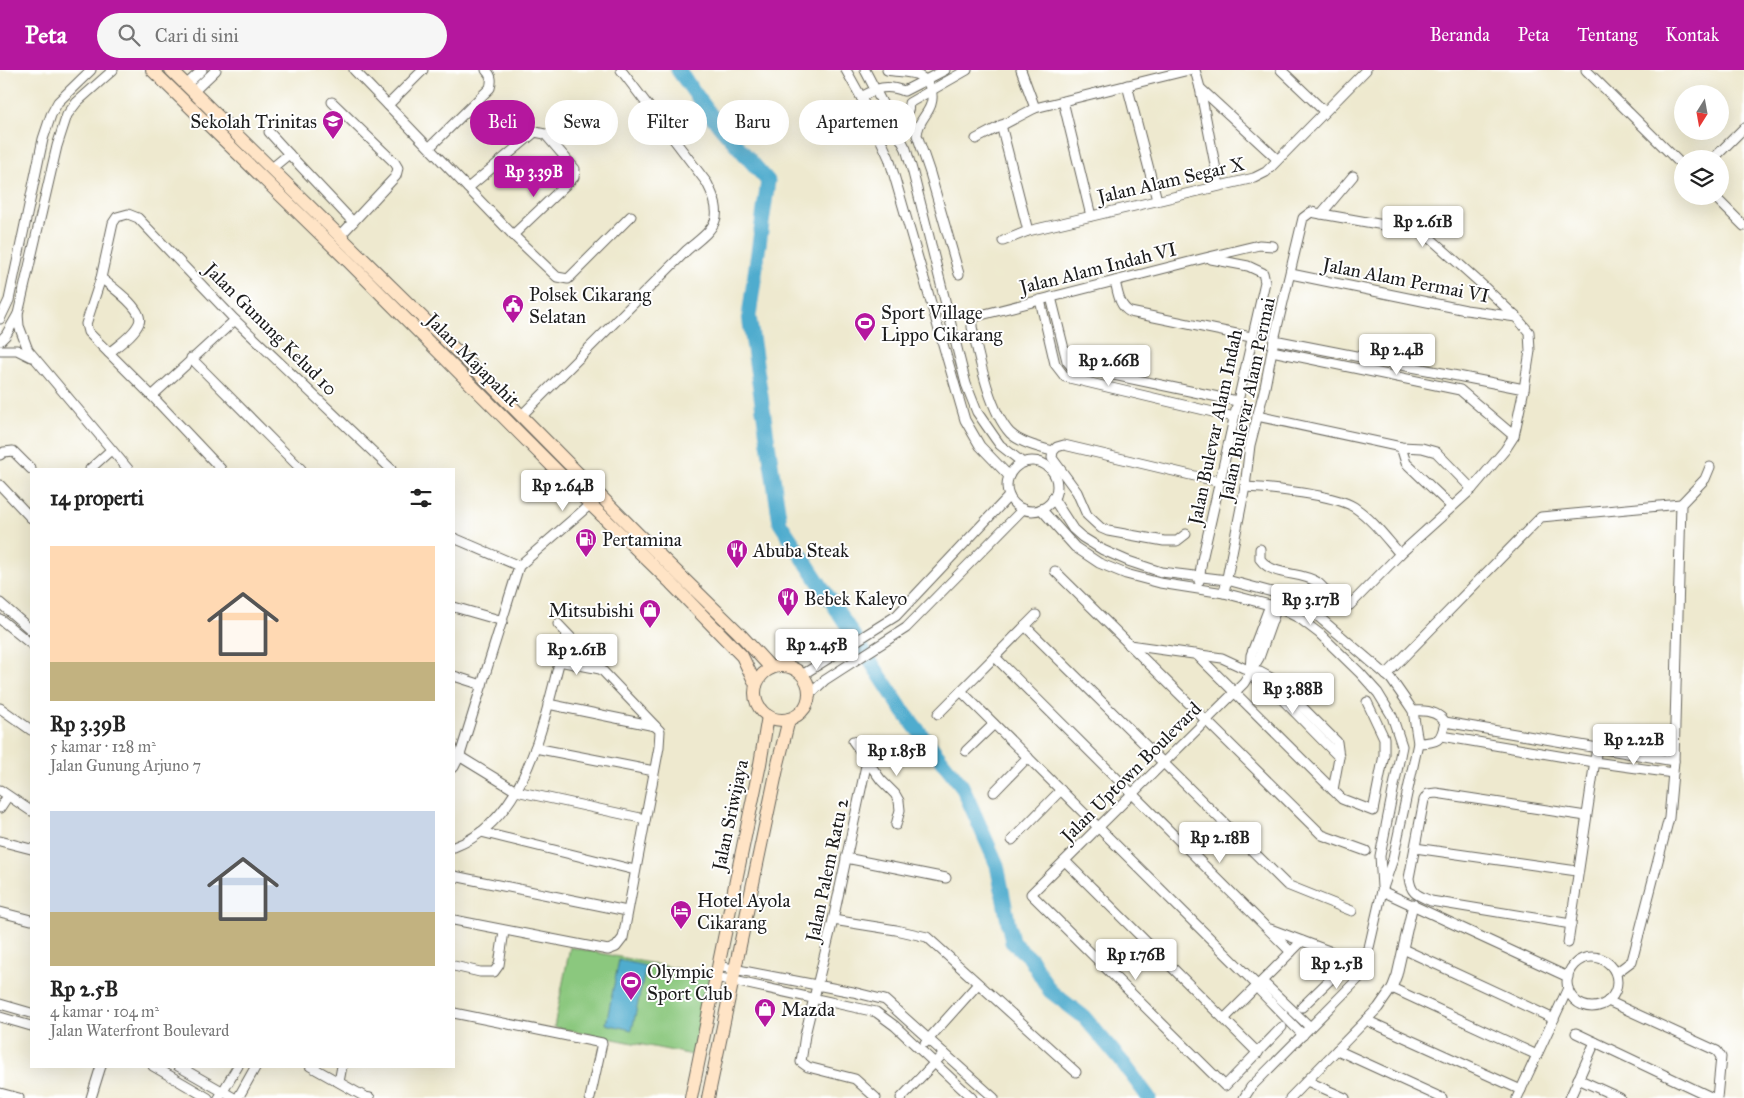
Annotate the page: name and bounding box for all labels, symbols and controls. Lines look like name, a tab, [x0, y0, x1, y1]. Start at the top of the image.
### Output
search box	[97, 13, 447, 58]
text: Peta	[25, 20, 67, 50]
icon: search	[115, 21, 143, 49]
text: Cari di sini	[155, 24, 239, 47]
text: Beranda	[1430, 24, 1490, 46]
text: Peta	[1518, 24, 1549, 46]
text: Tentang	[1577, 24, 1637, 46]
text: Kontak	[1665, 24, 1719, 46]
north arrow	[1674, 85, 1729, 140]
map controls	[1674, 85, 1729, 205]
chip: Beli	[470, 100, 535, 145]
chip: Sewa	[545, 100, 618, 145]
chip: Filter	[628, 100, 707, 145]
chip: Baru	[717, 100, 789, 145]
chip: Apartemen	[799, 100, 916, 145]
school or university icon: Sekolah Trinitas	[321, 109, 345, 140]
place label: Sekolah Trinitas	[190, 110, 317, 133]
button: layers	[1674, 150, 1729, 205]
street label: Jalan Alam Segar X	[1093, 152, 1247, 210]
pin: Rp 3.39B	[482, 156, 586, 198]
text: Rp 3.39B	[505, 162, 563, 181]
pin: Rp 2.61B	[1371, 206, 1475, 248]
text: Rp 2.61B	[1393, 212, 1453, 231]
street label: Jalan Alam Indah VI	[1015, 237, 1179, 300]
street label: Jalan Alam Permai VI	[1319, 252, 1491, 308]
street label: Jalan Gunung Kelud 10	[198, 256, 342, 401]
place label: Polsek Cikarang Selatan	[529, 283, 651, 328]
public building icon: Polsek Cikarang Selatan	[501, 293, 525, 324]
street label: Jalan Bulevar Alam Permai	[1214, 295, 1281, 505]
place label: Sport Village Lippo Cikarang	[881, 301, 1003, 347]
street label: Jalan Majapahit	[419, 307, 525, 413]
sports icon: Sport Village Lippo Cikarang	[853, 311, 877, 342]
street label: Jalan Bulevar Alam Indah	[1183, 327, 1248, 529]
pin: Rp 2.4B	[1351, 334, 1443, 376]
text: Rp 2.4B	[1370, 340, 1424, 359]
pin: Rp 2.66B	[1057, 344, 1161, 387]
text: Rp 2.66B	[1078, 351, 1140, 370]
pin: Rp 2.64B	[511, 470, 615, 512]
text: Rp 2.64B	[532, 476, 594, 495]
icon: filters	[407, 484, 435, 512]
text: 14 properti	[50, 485, 144, 511]
fuel station icon: Pertamina	[574, 527, 598, 558]
place label: Pertamina	[602, 528, 683, 551]
restaurant icon: Abuba Steak	[725, 538, 749, 569]
place label: Abuba Steak	[752, 539, 849, 562]
icon: home	[198, 579, 288, 669]
pin: Rp 3.17B	[1259, 584, 1363, 626]
restaurant icon: Bebek Kaleyo	[776, 586, 800, 617]
place label: Bebek Kaleyo	[804, 587, 908, 610]
text: Rp 3.17B	[1282, 590, 1340, 609]
shop icon: Mitsubishi	[638, 598, 662, 629]
place label: Mitsubishi	[548, 599, 634, 622]
pin: Rp 2.45B	[765, 628, 869, 671]
pin: Rp 2.61B	[525, 634, 629, 676]
text: Rp 2.45B	[786, 635, 848, 654]
text: Rp 2.61B	[547, 640, 607, 659]
pin: Rp 3.88B	[1241, 672, 1345, 715]
text: Rp 3.88B	[1263, 679, 1323, 698]
street label: Jalan Uptown Boulevard	[1055, 697, 1207, 849]
text: Rp 3.39B	[50, 711, 126, 737]
pin: Rp 2.22B	[1582, 724, 1686, 766]
text: Rp 2.22B	[1604, 730, 1664, 749]
pin: Rp 1.85B	[845, 734, 949, 777]
text: 5 kamar · 128 m²	[50, 737, 156, 756]
text: Rp 1.85B	[868, 741, 926, 760]
text: Jalan Gunung Arjuno 7	[50, 756, 201, 775]
street label: Jalan Sriwijaya	[707, 756, 754, 875]
street label: Jalan Palem Ratu 2	[800, 796, 855, 946]
pin: Rp 2.18B	[1168, 822, 1272, 864]
text: Rp 2.18B	[1190, 828, 1250, 847]
icon: home	[198, 844, 288, 934]
place label: Hotel Ayola Cikarang	[697, 889, 791, 935]
hotel icon: Hotel Ayola Cikarang	[669, 899, 693, 930]
pin: Rp 1.76B	[1084, 938, 1188, 981]
text: Rp 1.76B	[1107, 945, 1165, 964]
pin: Rp 2.5B	[1291, 948, 1383, 990]
text: Rp 2.5B	[1311, 954, 1363, 973]
place label: Olympic Sport Club	[647, 960, 732, 1005]
sports icon: Olympic Sport Club	[619, 970, 643, 1001]
text: Rp 2.5B	[50, 976, 118, 1002]
shop icon: Mazda	[753, 997, 777, 1028]
place label: Mazda	[781, 998, 836, 1021]
text: 4 kamar · 104 m²	[50, 1002, 159, 1021]
text: Jalan Waterfront Boulevard	[50, 1021, 229, 1040]

